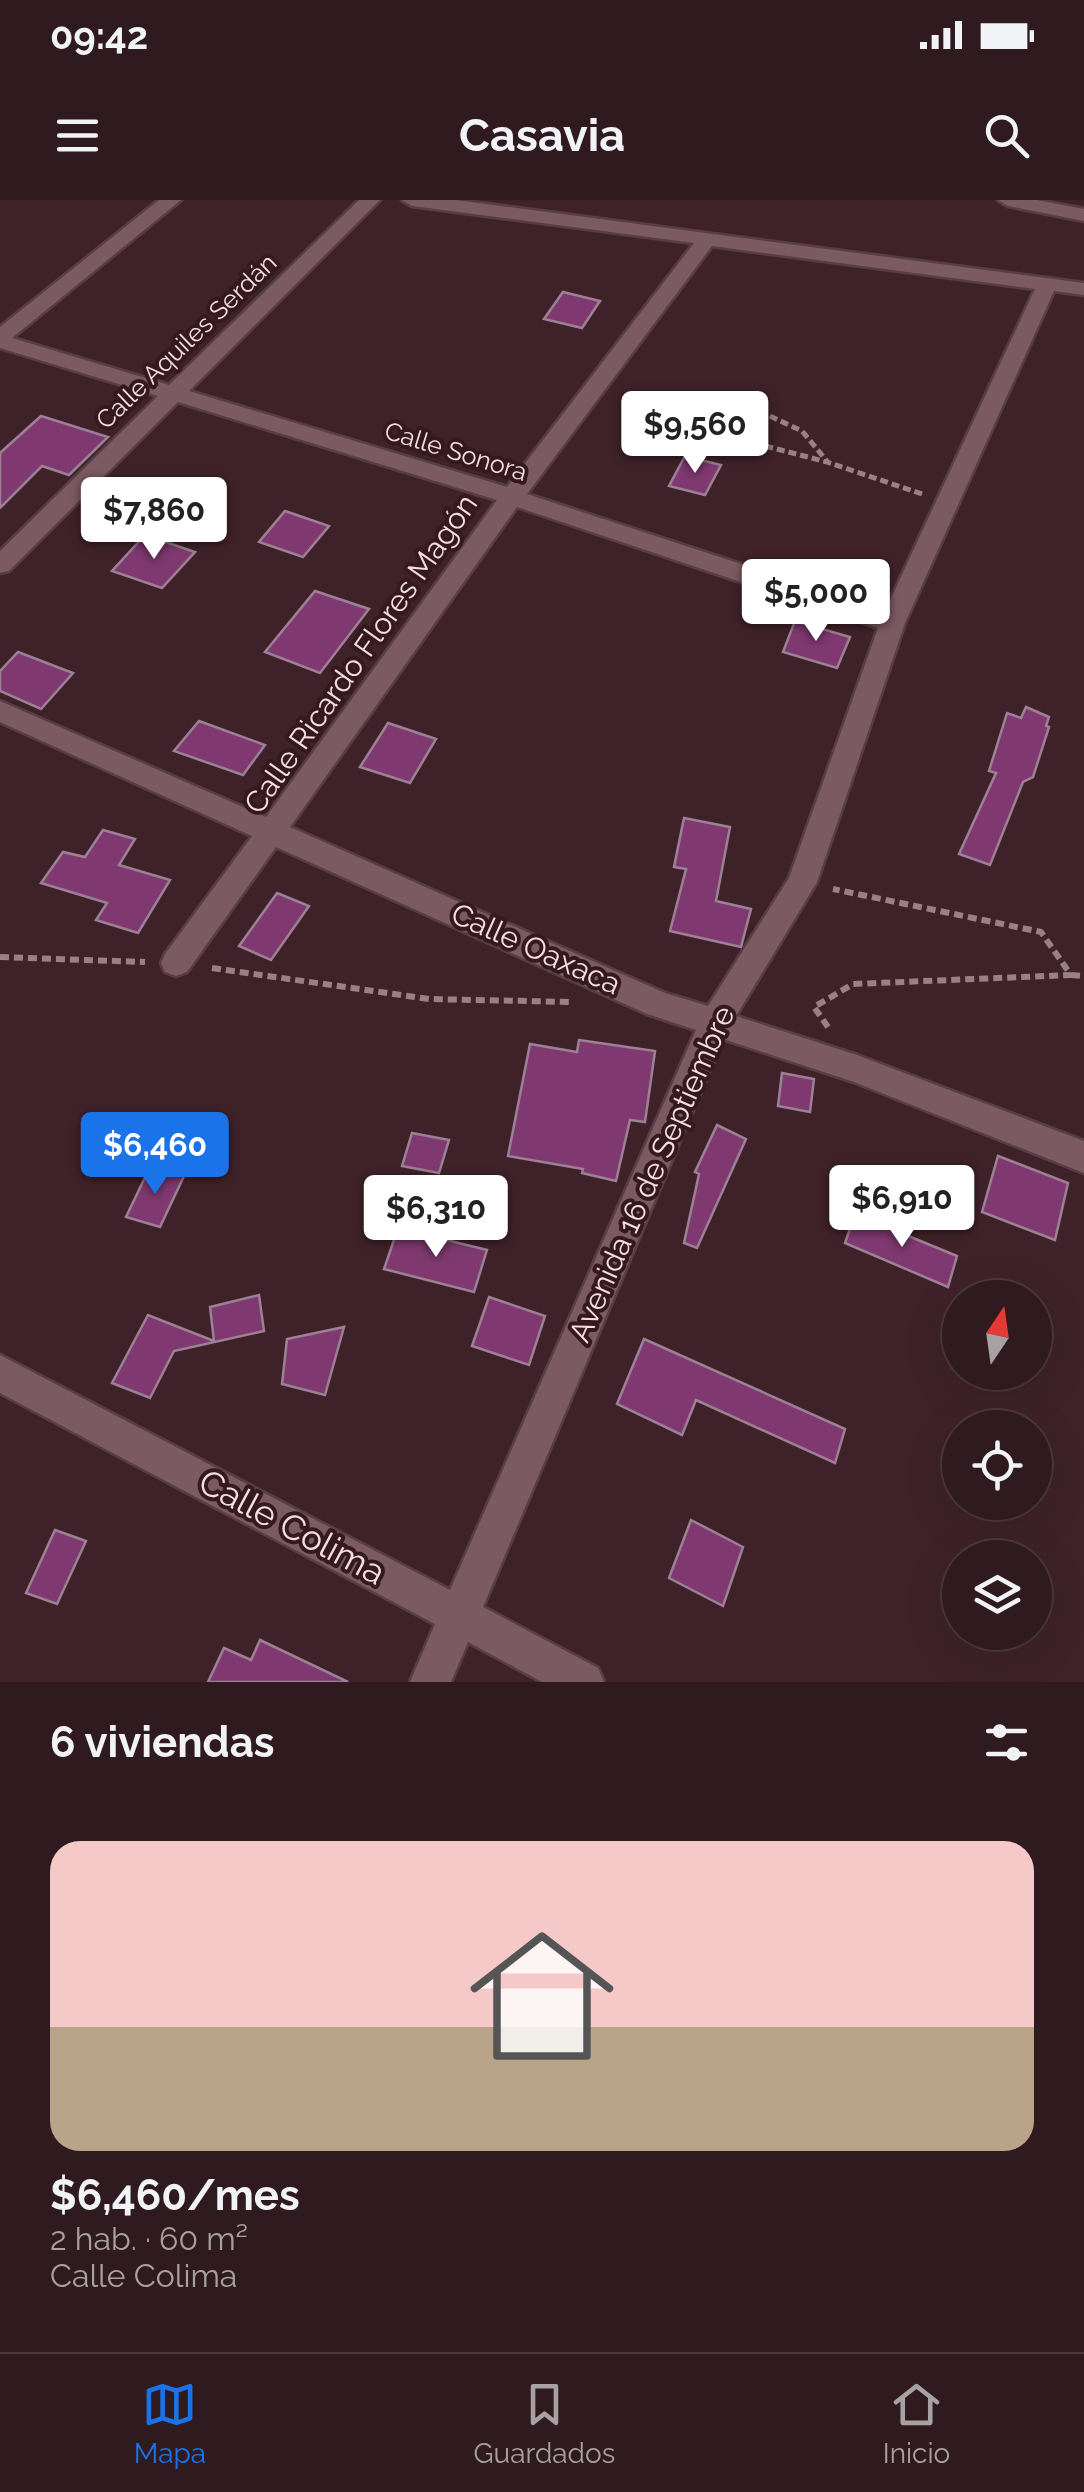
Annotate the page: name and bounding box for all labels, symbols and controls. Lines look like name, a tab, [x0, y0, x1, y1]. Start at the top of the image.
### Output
text: 09:42	[50, 13, 148, 58]
icon: menu	[50, 108, 105, 163]
icon: search	[979, 108, 1034, 163]
text: Casavia	[459, 109, 625, 162]
street label: Calle Aquiles Serdán	[90, 247, 282, 435]
pin: $9,560	[614, 391, 776, 476]
text: $9,560	[643, 405, 747, 442]
street label: Calle Sonora	[381, 415, 531, 487]
pin: $7,860	[73, 477, 235, 562]
street label: Calle Ricardo Flores Magón	[237, 487, 484, 820]
text: $7,860	[103, 491, 205, 528]
pin: $5,000	[735, 559, 897, 644]
text: $5,000	[764, 573, 868, 610]
street label: Calle Oaxaca	[446, 896, 626, 1001]
street label: Avenida 16 de Septiembre	[562, 1001, 741, 1347]
pin: $6,460	[74, 1112, 236, 1197]
text: $6,460	[103, 1126, 207, 1163]
pin: $6,910	[821, 1165, 983, 1250]
pin: $6,310	[355, 1175, 517, 1260]
text: $6,910	[851, 1179, 953, 1216]
text: $6,310	[386, 1189, 486, 1226]
north arrow	[942, 1280, 1052, 1390]
map controls	[942, 1280, 1052, 1650]
button: locate	[942, 1410, 1052, 1520]
street label: Calle Colima	[192, 1460, 392, 1593]
button: layers	[942, 1540, 1052, 1650]
icon: filters	[979, 1715, 1034, 1770]
text: 6 viviendas	[50, 1718, 275, 1767]
icon: home	[452, 1906, 632, 2086]
text: $6,460/mes	[50, 2171, 300, 2220]
text: 2 hab. · 60 m²	[50, 2220, 248, 2257]
text: Calle Colima	[50, 2257, 237, 2294]
tab: Mapa	[134, 2377, 206, 2470]
tab: Guardados	[474, 2377, 615, 2470]
tab: Inicio	[883, 2377, 950, 2470]

